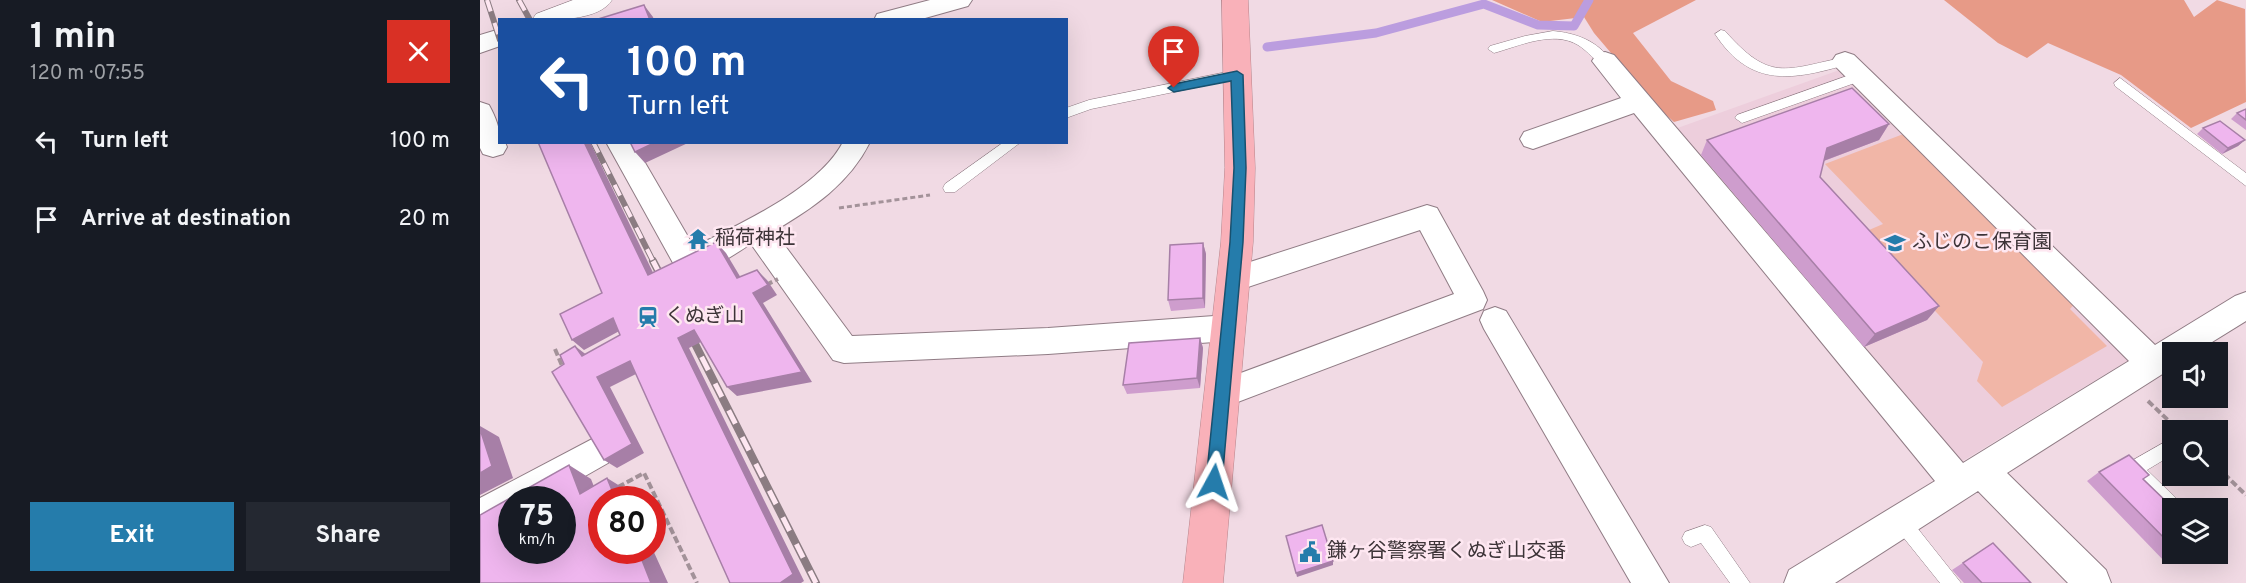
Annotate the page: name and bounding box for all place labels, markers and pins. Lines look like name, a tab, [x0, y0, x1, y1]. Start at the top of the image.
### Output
pin	[1148, 26, 1199, 88]
place label: 稲荷神社	[715, 226, 795, 252]
temple icon: 稲荷神社	[686, 227, 710, 251]
place label: ふじのこ保育園	[1912, 230, 2052, 256]
school or university icon: ふじのこ保育園	[1883, 231, 1907, 255]
place label: くぬぎ山	[665, 304, 745, 330]
station icon: くぬぎ山	[636, 305, 660, 329]
place label: 鎌ヶ谷警察署くぬぎ山交番	[1327, 539, 1567, 565]
public building icon: 鎌ヶ谷警察署くぬぎ山交番	[1298, 540, 1322, 564]

